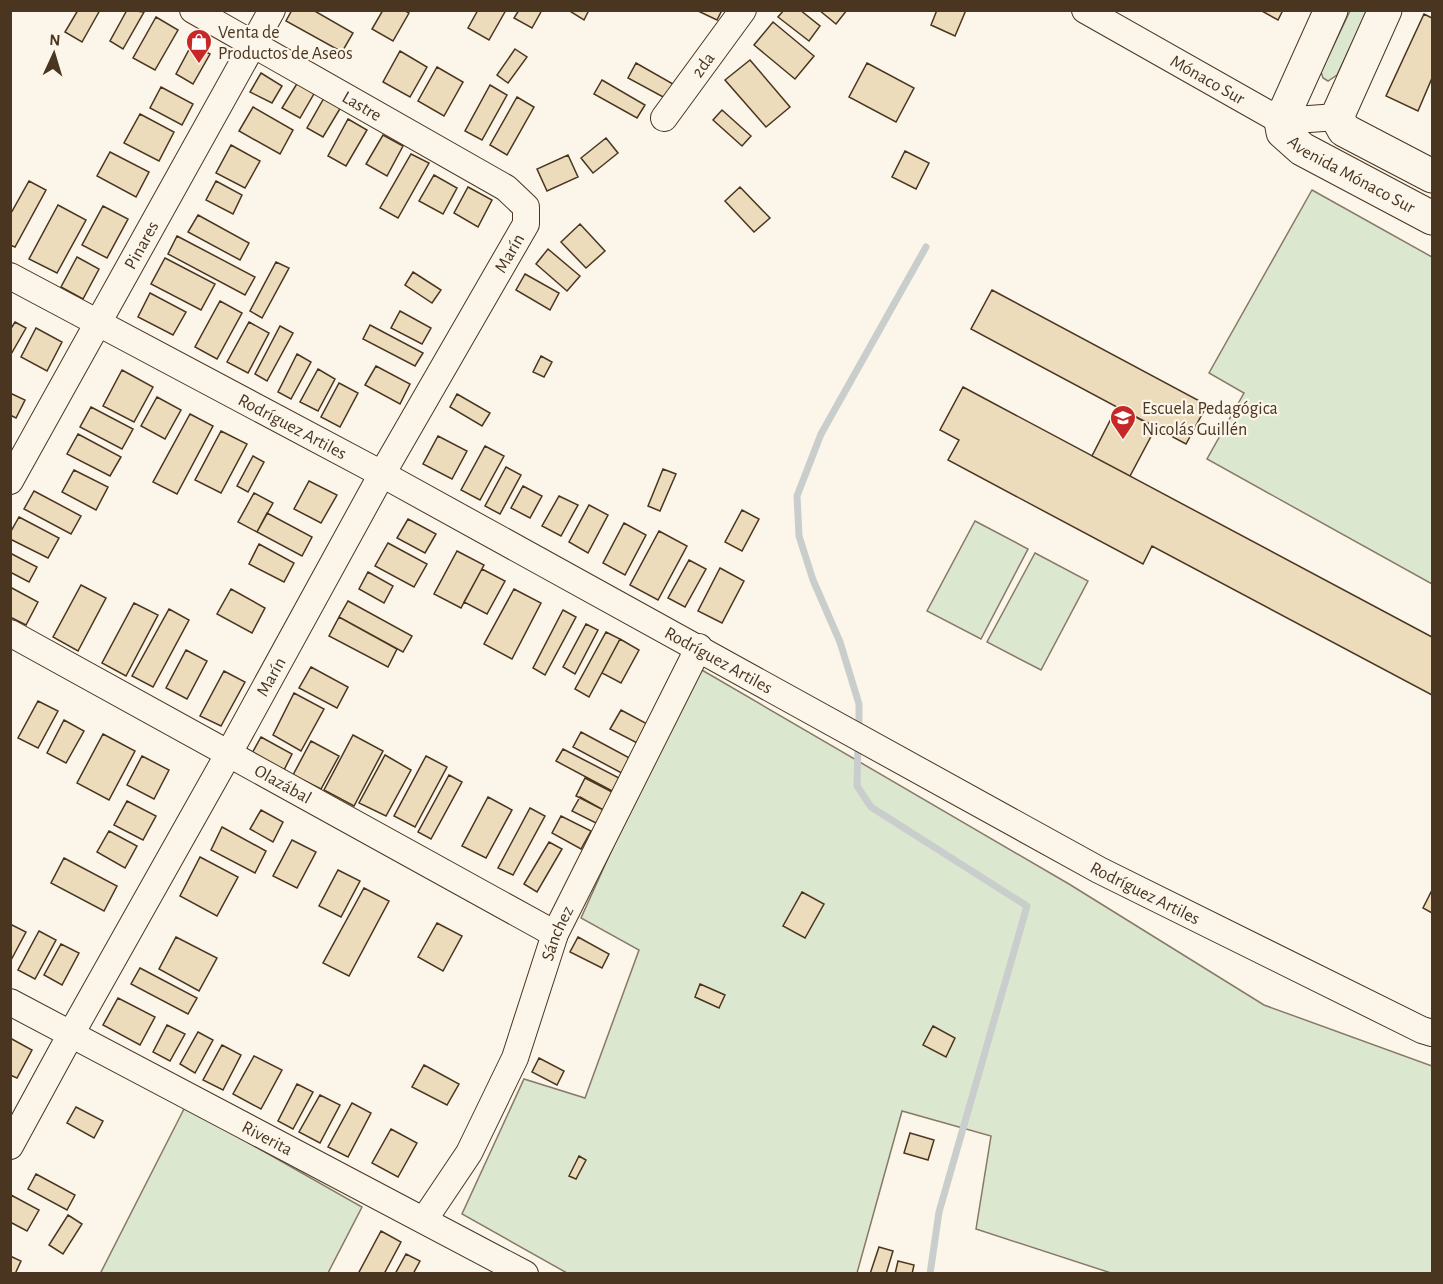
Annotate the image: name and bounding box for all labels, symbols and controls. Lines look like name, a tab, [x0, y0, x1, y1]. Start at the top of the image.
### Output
north arrow	[24, 24, 84, 84]
place label: Venta de Productos de Aseos	[218, 24, 353, 63]
shop icon: Venta de Productos de Aseos	[184, 27, 214, 65]
text: N	[49, 32, 61, 48]
street label: 2da	[689, 50, 719, 81]
street label: Mónaco Sur	[1167, 52, 1248, 109]
street label: Lastre	[339, 88, 384, 125]
street label: Avenida Mónaco Sur	[1284, 133, 1418, 217]
street label: Pinares	[122, 218, 163, 273]
street label: Marín	[492, 231, 528, 276]
street label: Rodríguez Artiles	[235, 391, 349, 463]
place label: Escuela Pedagógica Nicolás Guillén	[1142, 400, 1278, 439]
school or university icon: Escuela Pedagógica Nicolás Guillén	[1108, 403, 1138, 441]
street label: Rodríguez Artiles	[661, 624, 775, 698]
street label: Marín	[254, 655, 290, 700]
street label: Olazábal	[251, 762, 314, 808]
street label: Rodríguez Artiles	[1087, 859, 1202, 928]
street label: Sánchez	[539, 903, 578, 963]
street label: Riverita	[239, 1118, 295, 1159]

